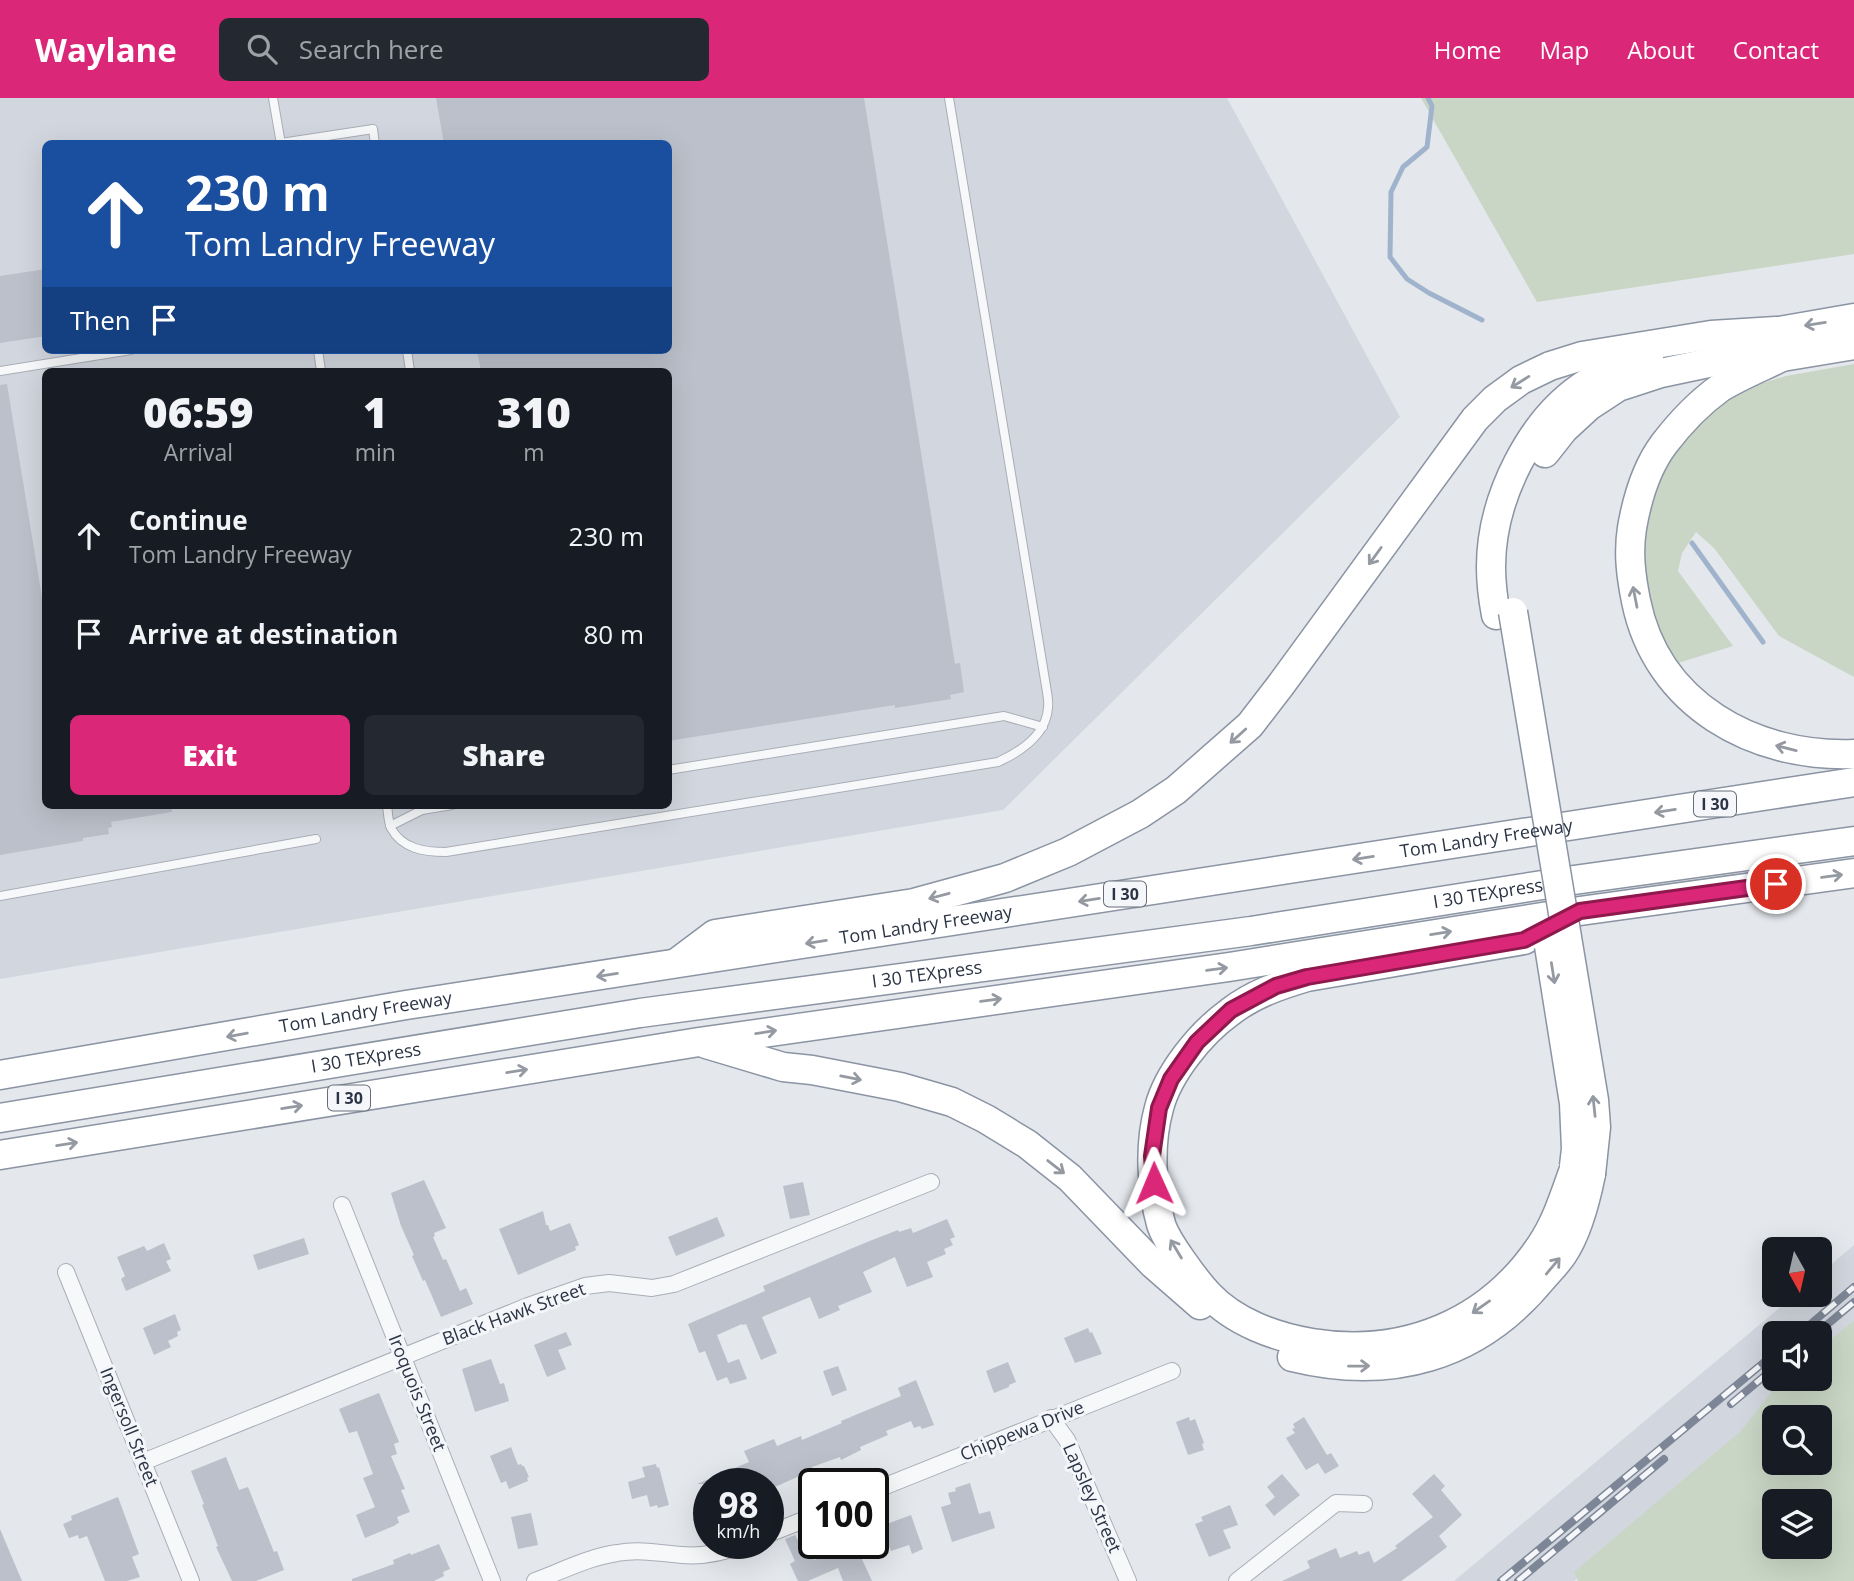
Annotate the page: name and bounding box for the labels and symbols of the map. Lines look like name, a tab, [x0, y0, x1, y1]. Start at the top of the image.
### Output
one-way arrow	[1804, 318, 1827, 331]
one-way arrow	[1510, 376, 1530, 390]
one-way arrow	[1368, 546, 1383, 565]
one-way arrow	[1627, 586, 1641, 609]
one-way arrow	[1229, 728, 1247, 744]
one-way arrow	[1775, 741, 1798, 754]
road number: I 30	[1694, 792, 1736, 817]
one-way arrow	[1655, 805, 1677, 818]
street label: Tom Landry Freeway	[1398, 812, 1575, 863]
one-way arrow	[1352, 852, 1375, 865]
pin	[1746, 854, 1806, 914]
one-way arrow	[1820, 869, 1843, 882]
street label: I 30 TEXpress	[1431, 872, 1545, 913]
road number: I 30	[1104, 881, 1146, 906]
one-way arrow	[928, 890, 951, 903]
one-way arrow	[1079, 893, 1101, 906]
street label: Tom Landry Freeway	[838, 899, 1015, 949]
one-way arrow	[1430, 926, 1452, 939]
one-way arrow	[805, 936, 828, 949]
street label: I 30 TEXpress	[870, 954, 983, 993]
one-way arrow	[1547, 961, 1560, 984]
one-way arrow	[1205, 962, 1228, 975]
one-way arrow	[596, 969, 619, 982]
street label: Tom Landry Freeway	[277, 985, 454, 1038]
one-way arrow	[980, 993, 1002, 1006]
one-way arrow	[754, 1025, 777, 1038]
one-way arrow	[226, 1028, 249, 1042]
street label: I 30 TEXpress	[309, 1036, 423, 1078]
one-way arrow	[505, 1064, 527, 1077]
one-way arrow	[839, 1071, 862, 1085]
road number: I 30	[328, 1086, 370, 1110]
one-way arrow	[1587, 1095, 1600, 1118]
one-way arrow	[280, 1101, 303, 1114]
one-way arrow	[55, 1137, 78, 1150]
position arrow	[1117, 1146, 1191, 1220]
one-way arrow	[1046, 1160, 1065, 1175]
north arrow	[1762, 1237, 1832, 1307]
one-way arrow	[1168, 1240, 1182, 1260]
one-way arrow	[1545, 1257, 1561, 1275]
street label: Black Hawk Street	[439, 1276, 589, 1350]
one-way arrow	[1472, 1300, 1491, 1314]
street label: Iroquois Street	[384, 1331, 452, 1455]
one-way arrow	[1348, 1360, 1371, 1373]
street label: Ingersoll Street	[95, 1363, 165, 1490]
street label: Chippewa Drive	[956, 1394, 1087, 1466]
street label: Lapsley Street	[1058, 1439, 1128, 1556]
speed limit sign: 100	[798, 1468, 889, 1559]

